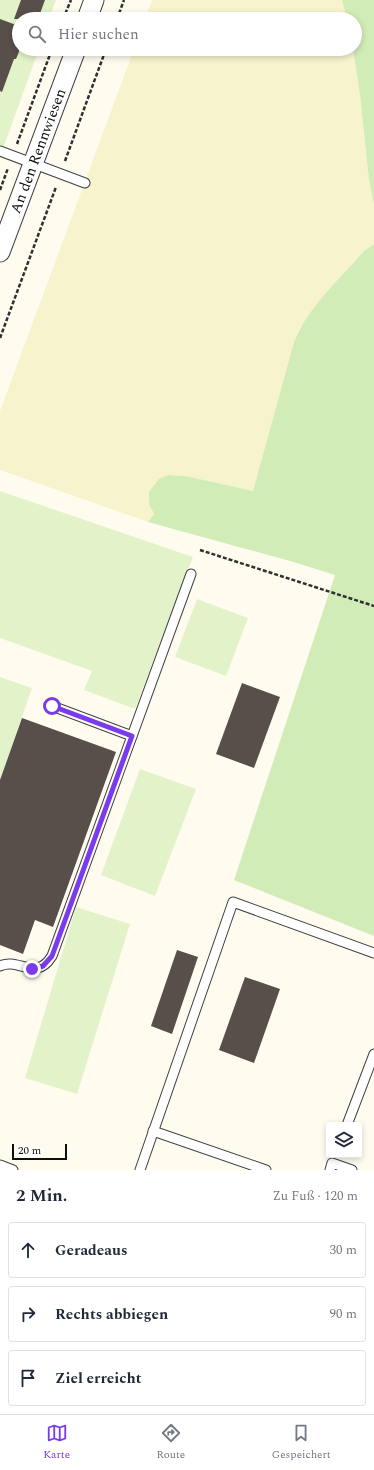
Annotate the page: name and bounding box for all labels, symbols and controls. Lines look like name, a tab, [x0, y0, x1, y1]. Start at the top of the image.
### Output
search box	[12, 12, 362, 56]
icon: search	[26, 23, 48, 45]
text: Hier suchen	[58, 23, 139, 46]
street label: An den Rennwiesen	[4, 85, 72, 217]
route start	[43, 697, 61, 715]
route end	[23, 960, 41, 978]
map controls	[326, 1122, 362, 1158]
button: layers	[326, 1122, 362, 1158]
scale bar	[12, 1142, 67, 1161]
text: 20 m	[18, 1142, 41, 1159]
text: 2 Min.	[16, 1183, 67, 1209]
text: Zu Fuß · 120 m	[272, 1186, 358, 1206]
icon: ahead	[17, 1239, 39, 1261]
text: Geradeaus	[55, 1239, 127, 1262]
text: 30 m	[330, 1240, 357, 1260]
icon: right	[17, 1303, 39, 1325]
text: Rechts abbiegen	[55, 1303, 168, 1326]
text: 90 m	[330, 1304, 357, 1324]
icon: arrive	[17, 1367, 39, 1389]
text: Ziel erreicht	[55, 1367, 141, 1390]
tab: Karte	[43, 1422, 70, 1463]
tab: Route	[157, 1422, 185, 1463]
tab: Gespeichert	[272, 1422, 331, 1463]

